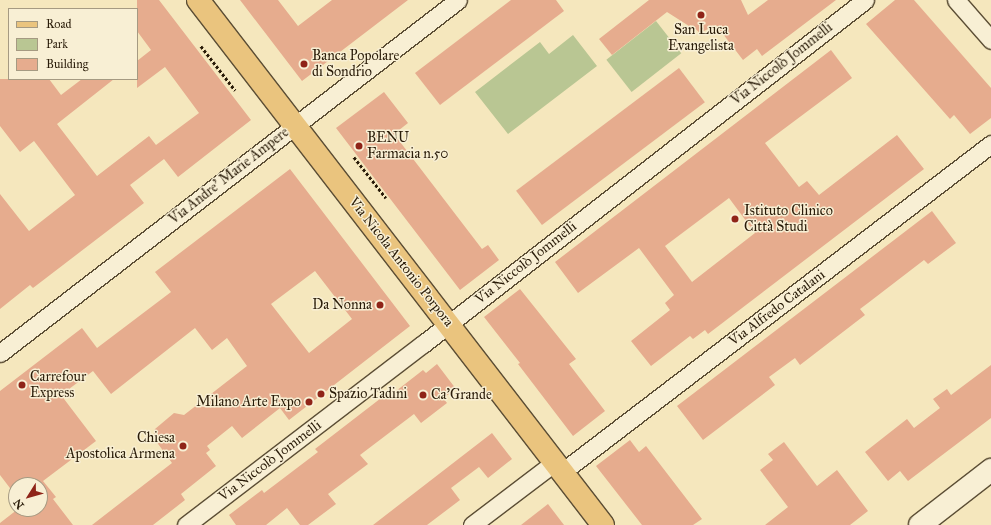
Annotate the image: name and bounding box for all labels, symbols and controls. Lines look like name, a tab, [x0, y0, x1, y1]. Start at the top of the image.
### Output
legend	[8, 8, 138, 80]
marker: San Luca Evangelista	[696, 10, 706, 20]
text: Road	[46, 17, 72, 31]
street label: Via Niccolò Jommelli	[728, 19, 836, 109]
place label: San Luca Evangelista	[668, 22, 734, 54]
text: Park	[46, 37, 68, 51]
place label: Banca Popolare di Sondrio	[312, 48, 399, 80]
text: Building	[46, 57, 88, 71]
marker: Banca Popolare di Sondrio	[299, 59, 309, 69]
street label: Via Andre' Marie Ampere	[166, 124, 292, 228]
place label: BENU Farmacia n.50	[367, 130, 448, 162]
marker: BENU Farmacia n.50	[354, 141, 364, 151]
street label: Via Nicola Antonio Porpora	[345, 194, 457, 330]
place label: Istituto Clinico Città Studi	[744, 203, 833, 236]
marker: Istituto Clinico Città Studi	[729, 213, 741, 225]
street label: Via Niccolò Jommelli	[472, 218, 580, 308]
street label: Via Alfredo Catalani	[726, 266, 828, 350]
place label: Da Nonna	[312, 297, 372, 313]
marker: Da Nonna	[375, 300, 385, 310]
place label: Carrefour Express	[30, 369, 86, 402]
marker: Carrefour Express	[17, 380, 27, 390]
place label: Spazio Tadini	[329, 386, 407, 402]
place label: Ca'Grande	[431, 387, 492, 403]
marker: Spazio Tadini	[316, 389, 326, 399]
marker: Ca'Grande	[418, 390, 428, 400]
place label: Milano Arte Expo	[196, 394, 301, 410]
marker: Milano Arte Expo	[304, 397, 314, 407]
street label: Via Niccolò Jommelli	[215, 417, 325, 505]
place label: Chiesa Apostolica Armena	[66, 430, 175, 462]
marker: Chiesa Apostolica Armena	[178, 441, 188, 451]
north arrow	[8, 477, 48, 517]
text: N	[11, 496, 27, 512]

